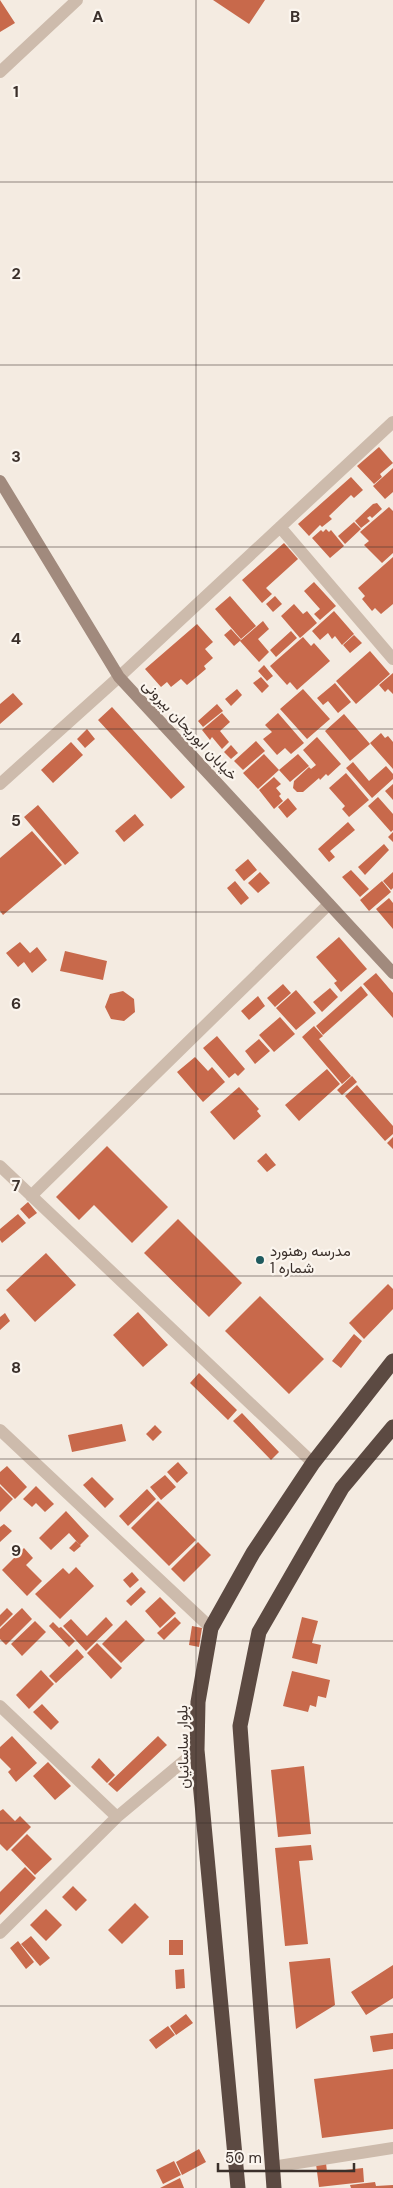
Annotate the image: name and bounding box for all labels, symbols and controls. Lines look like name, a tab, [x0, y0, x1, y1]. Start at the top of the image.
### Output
text: A	[92, 6, 104, 27]
text: B	[290, 6, 300, 27]
text: 1	[13, 81, 19, 102]
text: 2	[11, 263, 21, 284]
text: 3	[11, 446, 21, 467]
text: 4	[11, 628, 21, 649]
street label: خیابان ابوریحان بیرونی	[138, 675, 242, 785]
text: 5	[11, 810, 21, 831]
text: 6	[11, 993, 21, 1014]
text: 7	[12, 1175, 21, 1196]
place label: مدرسه رهنورد شماره 1	[270, 1241, 351, 1278]
marker: مدرسه رهنورد شماره 1	[254, 1254, 266, 1266]
text: 8	[11, 1357, 21, 1378]
text: 9	[11, 1540, 21, 1561]
street label: بلوار ساسانیان	[172, 1705, 194, 1789]
scale bar	[218, 2140, 354, 2172]
text: 50 m	[225, 2148, 262, 2168]

